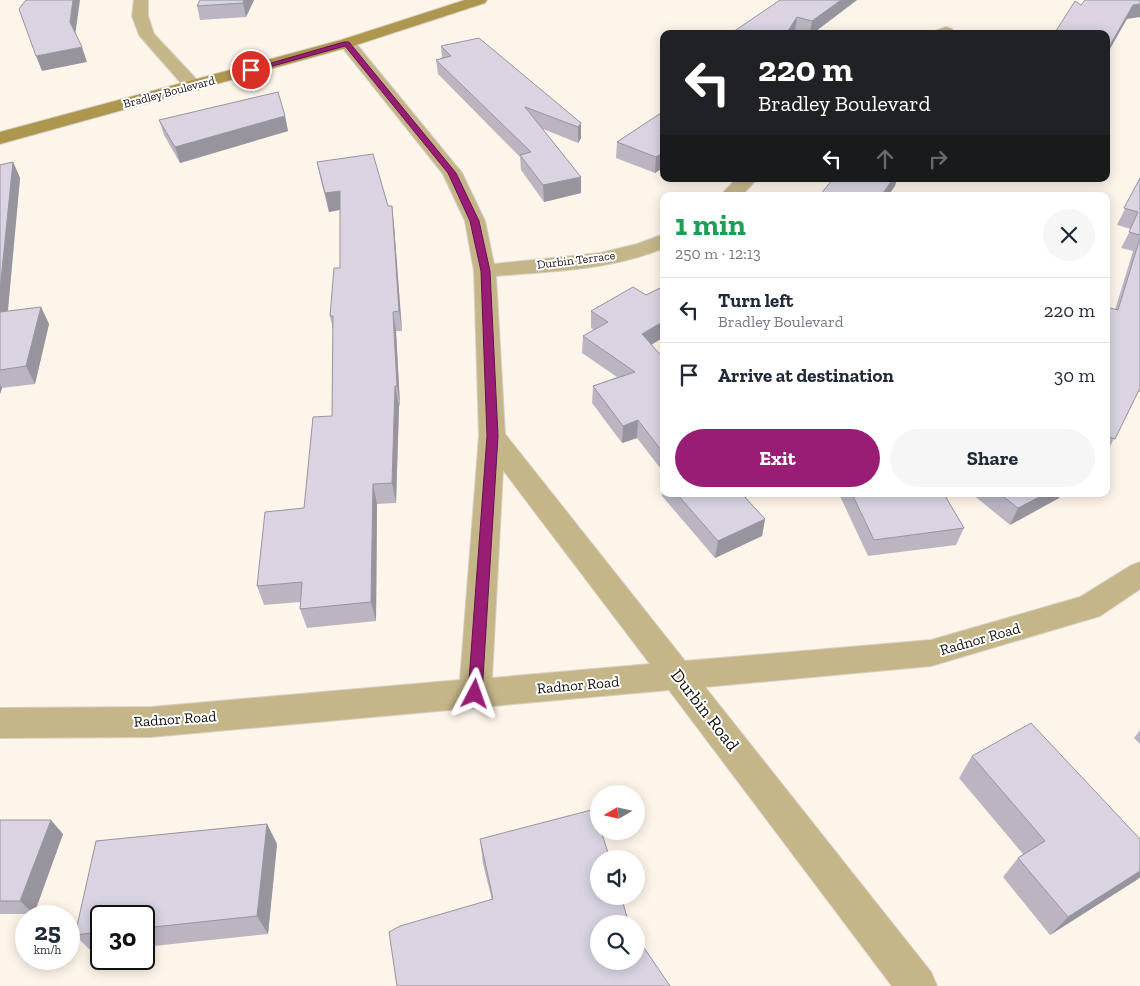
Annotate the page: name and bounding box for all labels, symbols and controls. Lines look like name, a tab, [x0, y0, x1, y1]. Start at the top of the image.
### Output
text: 220 m	[758, 48, 853, 90]
pin	[230, 49, 272, 91]
icon: left	[675, 50, 740, 115]
icon: arrive	[237, 56, 265, 84]
street label: Bradley Boulevard	[122, 73, 217, 111]
text: Bradley Boulevard	[758, 90, 931, 117]
icon: left	[818, 145, 846, 173]
icon: ahead	[871, 145, 899, 173]
icon: right	[924, 145, 952, 173]
text: 1 min	[675, 207, 746, 243]
button: close	[1043, 209, 1095, 261]
text: 250 m · 12:13	[675, 244, 761, 263]
street label: Durbin Terrace	[536, 248, 616, 272]
text: Turn left	[718, 289, 793, 312]
icon: left	[675, 296, 703, 324]
text: 220 m	[1044, 299, 1095, 322]
text: Bradley Boulevard	[718, 312, 844, 331]
icon: arrive	[675, 361, 703, 389]
text: Arrive at destination	[718, 364, 894, 387]
text: 30 m	[1054, 364, 1095, 387]
button: Exit	[675, 429, 880, 487]
button: Share	[890, 429, 1095, 487]
street label: Radnor Road	[938, 619, 1023, 659]
street label: Durbin Road	[666, 665, 744, 756]
position arrow	[448, 667, 500, 719]
street label: Radnor Road	[536, 672, 621, 698]
street label: Radnor Road	[133, 707, 218, 731]
north arrow	[590, 785, 645, 840]
map controls	[590, 785, 645, 970]
button: sound	[590, 850, 645, 905]
speed limit sign: 30	[90, 905, 155, 970]
button: search	[590, 915, 645, 970]
text: 25	[34, 916, 61, 946]
text: km/h	[34, 943, 61, 957]

